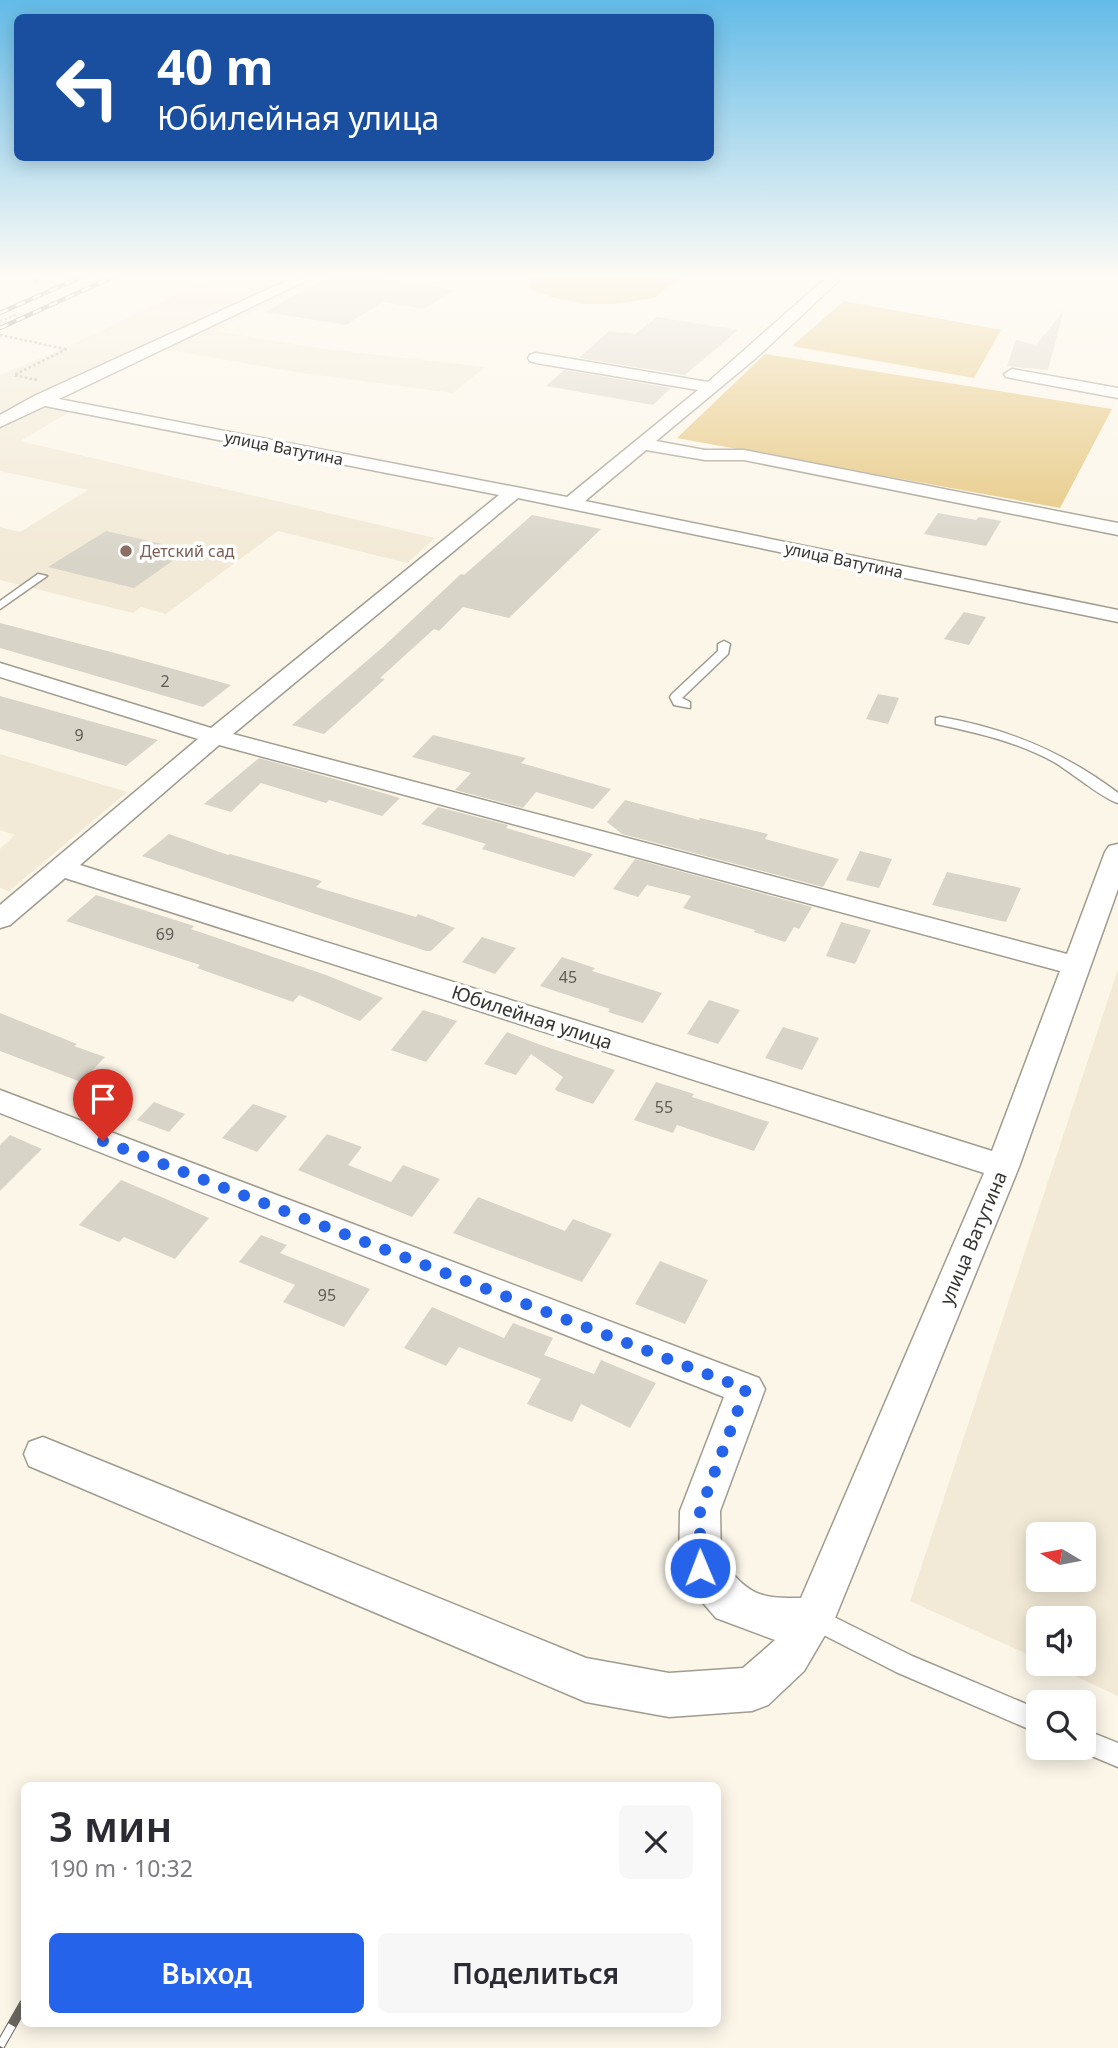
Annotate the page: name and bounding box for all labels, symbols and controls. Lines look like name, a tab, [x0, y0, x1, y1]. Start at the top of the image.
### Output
text: 40 m	[157, 33, 274, 99]
icon: left	[42, 42, 133, 133]
text: Юбилейная улица	[157, 96, 439, 139]
street label: улица Ватутина	[223, 426, 345, 470]
street label: улица Ватутина	[783, 537, 905, 583]
place label: Детский сад	[140, 540, 235, 562]
marker: Детский сад	[118, 543, 134, 559]
house number: 2	[160, 670, 170, 692]
house number: 9	[74, 724, 84, 746]
house number: 69	[156, 923, 174, 945]
house number: 45	[559, 966, 577, 988]
street label: Юбилейная улица	[448, 979, 616, 1055]
pin	[73, 1069, 133, 1141]
icon: arrive	[84, 1080, 122, 1118]
house number: 55	[655, 1096, 673, 1118]
street label: улица Ватутина	[933, 1167, 1013, 1309]
house number: 95	[318, 1284, 336, 1306]
north arrow	[1026, 1522, 1096, 1592]
map controls	[1026, 1522, 1096, 1760]
position arrow	[663, 1531, 737, 1605]
button: sound	[1026, 1606, 1096, 1676]
button: search	[1026, 1690, 1096, 1760]
text: 3 мин	[49, 1797, 172, 1854]
button: close	[619, 1805, 693, 1879]
text: 190 m · 10:32	[49, 1852, 193, 1884]
button: Выход	[49, 1933, 364, 2013]
button: Поделиться	[378, 1933, 693, 2013]

